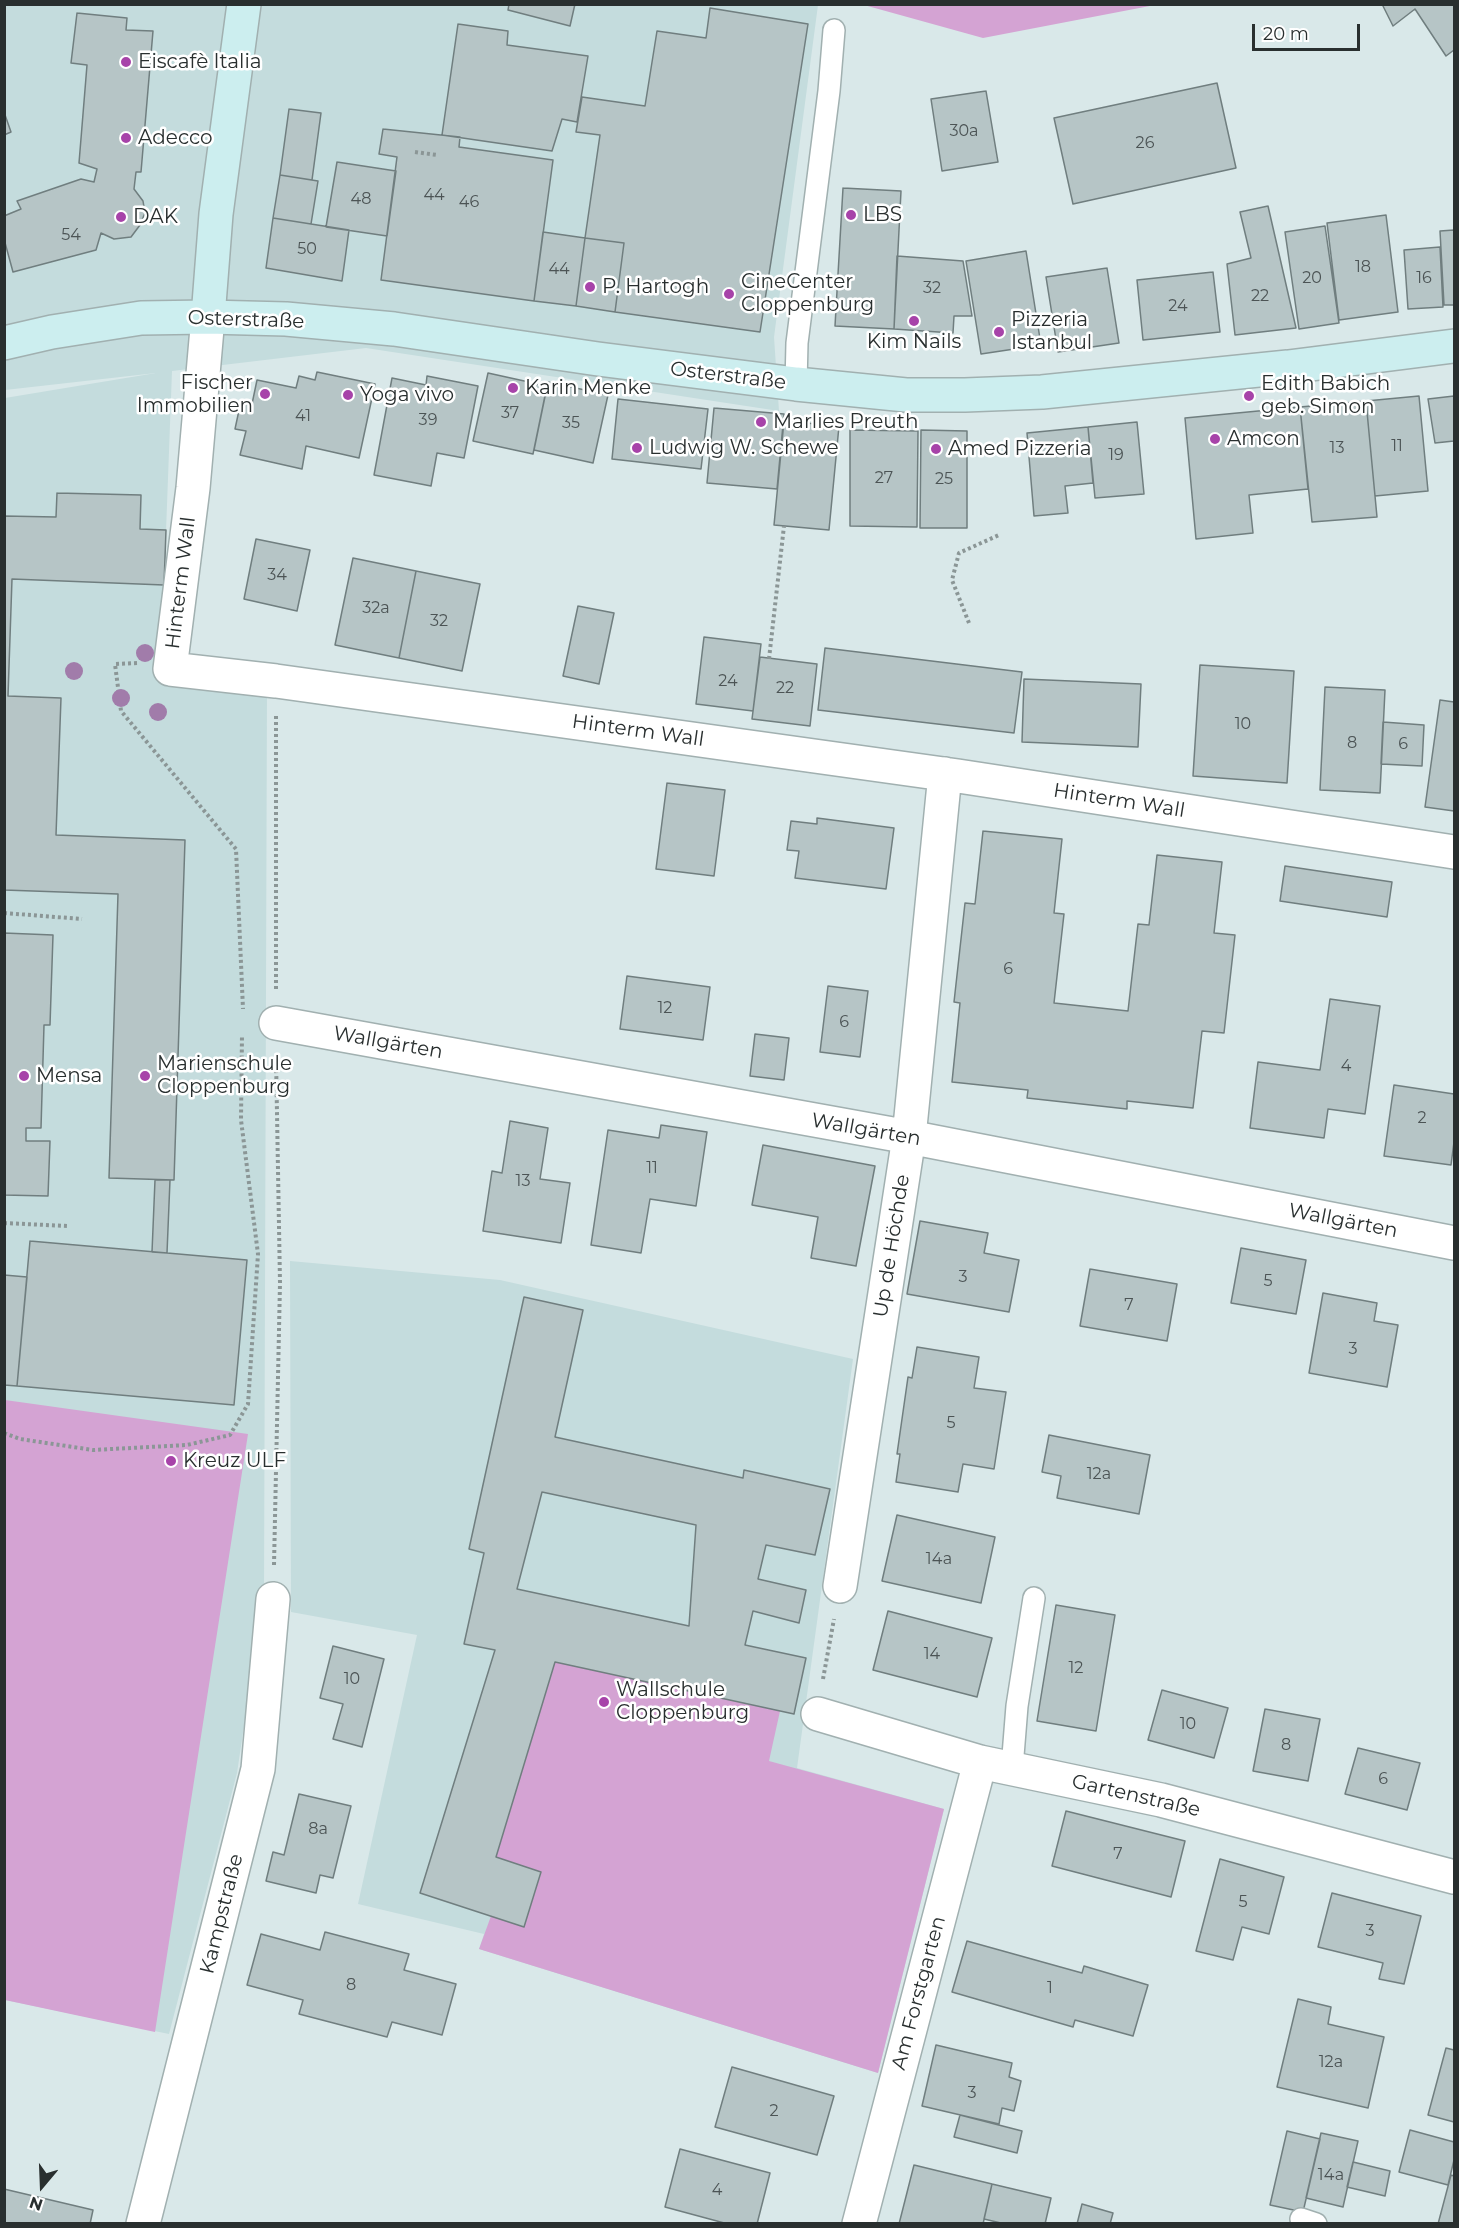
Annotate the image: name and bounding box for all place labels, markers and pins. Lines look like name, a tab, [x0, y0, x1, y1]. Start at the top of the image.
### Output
place label: Eiscafè Italia	[138, 50, 262, 74]
marker: Eiscafè Italia	[119, 55, 133, 69]
place label: Adecco	[138, 126, 213, 150]
marker: Adecco	[119, 131, 133, 145]
place label: LBS	[863, 203, 902, 227]
place label: DAK	[133, 205, 178, 229]
marker: LBS	[844, 208, 858, 222]
marker: DAK	[114, 210, 128, 224]
place label: CineCenter Cloppenburg	[741, 270, 874, 317]
place label: P. Hartogh	[602, 275, 709, 299]
marker: P. Hartogh	[583, 280, 597, 294]
marker: CineCenter Cloppenburg	[722, 287, 736, 301]
place label: Pizzeria Istanbul	[1011, 308, 1092, 355]
marker: Kim Nails	[907, 314, 921, 328]
marker: Pizzeria Istanbul	[992, 325, 1006, 339]
place label: Kim Nails	[867, 330, 961, 354]
place label: Fischer Immobilien	[137, 371, 253, 418]
place label: Edith Babich geb. Simon	[1261, 372, 1390, 419]
place label: Karin Menke	[525, 376, 651, 400]
marker: Karin Menke	[506, 381, 520, 395]
place label: Yoga vivo	[360, 383, 454, 407]
marker: Fischer Immobilien	[258, 387, 272, 401]
marker: Yoga vivo	[341, 388, 355, 402]
marker: Edith Babich geb. Simon	[1242, 389, 1256, 403]
place label: Marlies Preuth	[773, 410, 918, 434]
marker: Marlies Preuth	[754, 415, 768, 429]
place label: Amcon	[1227, 427, 1300, 451]
marker: Amcon	[1208, 432, 1222, 446]
place label: Ludwig W. Schewe	[649, 436, 839, 460]
place label: Amed Pizzeria	[948, 437, 1092, 461]
marker: Ludwig W. Schewe	[630, 441, 644, 455]
marker: Amed Pizzeria	[929, 442, 943, 456]
place label: Marienschule Cloppenburg	[157, 1052, 292, 1099]
place label: Mensa	[36, 1064, 102, 1088]
marker: Mensa	[17, 1069, 31, 1083]
marker: Marienschule Cloppenburg	[138, 1069, 152, 1083]
place label: Kreuz ULF	[183, 1449, 286, 1473]
marker: Kreuz ULF	[164, 1454, 178, 1468]
place label: Wallschule Cloppenburg	[616, 1678, 749, 1725]
marker: Wallschule Cloppenburg	[597, 1695, 611, 1709]

